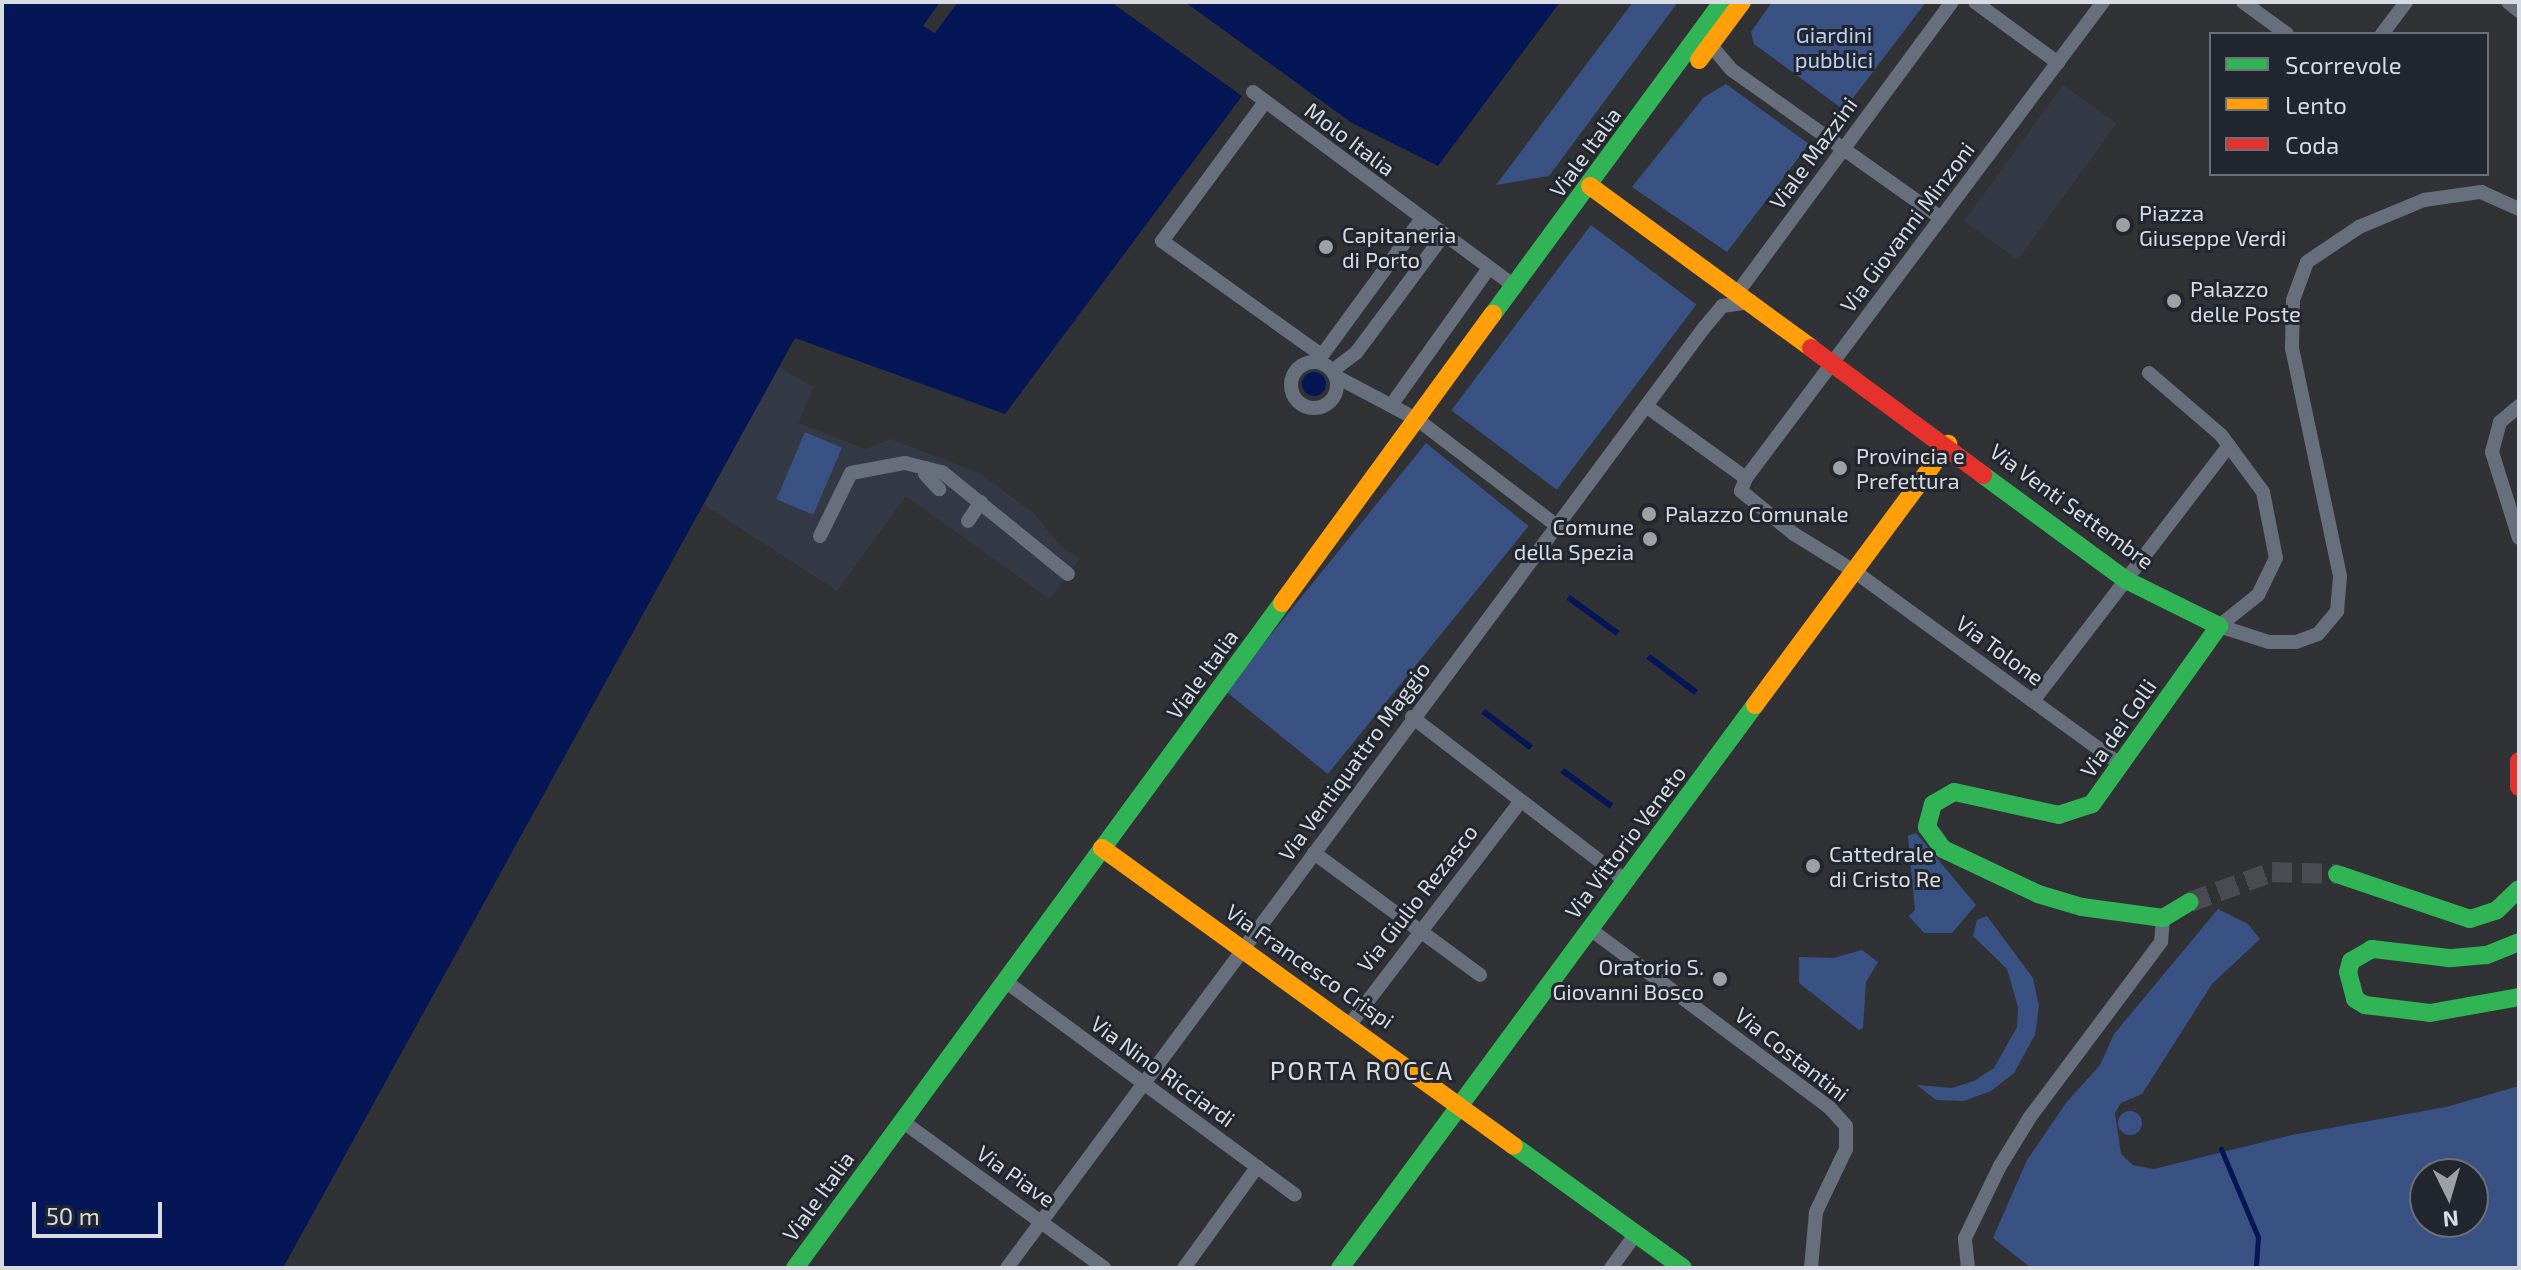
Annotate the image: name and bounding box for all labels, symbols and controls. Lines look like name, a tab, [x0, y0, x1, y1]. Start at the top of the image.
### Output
park label: Giardini pubblici	[1795, 21, 1873, 72]
legend	[2209, 32, 2489, 176]
text: Scorrevole	[2285, 50, 2402, 79]
text: Lento	[2285, 90, 2347, 119]
street label: Viale Mazzini	[1764, 92, 1862, 214]
street label: Molo Italia	[1300, 97, 1400, 181]
street label: Viale Italia	[1544, 102, 1626, 202]
text: Coda	[2285, 130, 2339, 159]
street label: Via Giovanni Minzoni	[1834, 137, 1980, 317]
place label: Piazza Giuseppe Verdi	[2139, 199, 2287, 250]
marker: Piazza Giuseppe Verdi	[2114, 216, 2132, 234]
place label: Capitaneria di Porto	[1342, 221, 1456, 272]
marker: Capitaneria di Porto	[1317, 238, 1335, 256]
place label: Palazzo delle Poste	[2190, 275, 2301, 326]
marker: Palazzo delle Poste	[2165, 292, 2183, 310]
street label: Via Venti Settembre	[1985, 438, 2159, 574]
place label: Provincia e Prefettura	[1856, 442, 1965, 494]
marker: Provincia e Prefettura	[1831, 459, 1849, 477]
place label: Palazzo Comunale	[1665, 501, 1848, 527]
marker: Palazzo Comunale	[1640, 505, 1658, 523]
place label: Comune della Spezia	[1514, 513, 1634, 564]
marker: Comune della Spezia	[1641, 530, 1659, 548]
street label: Via Tolone	[1951, 609, 2049, 691]
street label: Viale Italia	[1161, 624, 1243, 724]
street label: Via Ventiquattro Maggio	[1273, 656, 1435, 866]
street label: Via dei Colli	[2074, 674, 2162, 782]
street label: Via Vittorio Veneto	[1559, 760, 1691, 924]
street label: Via Giulio Rezasco	[1351, 819, 1483, 977]
place label: Cattedrale di Cristo Re	[1829, 840, 1941, 892]
marker: Cattedrale di Cristo Re	[1804, 857, 1822, 875]
street label: Via Francesco Crispi	[1221, 898, 1399, 1034]
place label: Oratorio S. Giovanni Bosco	[1552, 953, 1704, 1004]
marker: Oratorio S. Giovanni Bosco	[1711, 970, 1729, 988]
street label: Via Costantini	[1730, 1001, 1854, 1107]
street label: Via Nino Ricciardi	[1086, 1010, 1240, 1132]
district label: PORTA ROCCA	[1270, 1054, 1454, 1086]
street label: Via Piave	[972, 1139, 1060, 1213]
street label: Viale Italia	[777, 1146, 859, 1246]
north arrow	[2409, 1158, 2489, 1238]
scale bar	[36, 1186, 166, 1236]
text: 50 m	[46, 1201, 100, 1230]
text: N	[2442, 1206, 2460, 1234]

